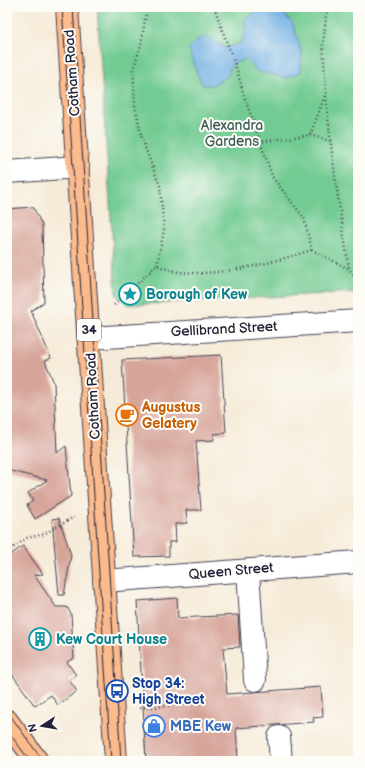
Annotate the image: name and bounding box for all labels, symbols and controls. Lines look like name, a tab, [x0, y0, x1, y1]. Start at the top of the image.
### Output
street label: Cotham Road	[60, 29, 84, 117]
park label: Alexandra Gardens	[201, 117, 263, 150]
place icon: Borough of Kew	[117, 281, 143, 307]
place label: Borough of Kew	[146, 286, 248, 303]
street label: Gellibrand Street	[170, 318, 278, 340]
road number: 34	[77, 319, 101, 341]
street label: Cotham Road	[82, 352, 104, 440]
place label: Augustus Gelatery	[141, 399, 200, 432]
cafe icon: Augustus Gelatery	[114, 402, 140, 428]
street label: Queen Street	[188, 559, 275, 583]
building icon: Kew Court House	[27, 626, 53, 652]
place label: Kew Court House	[56, 631, 167, 648]
place label: Stop 34: High Street	[132, 675, 205, 708]
bus stop icon: Stop 34: High Street	[104, 678, 130, 704]
north arrow	[22, 706, 62, 746]
shop icon: MBE Kew	[141, 713, 167, 739]
place label: MBE Kew	[170, 718, 232, 735]
text: N	[25, 723, 40, 733]

